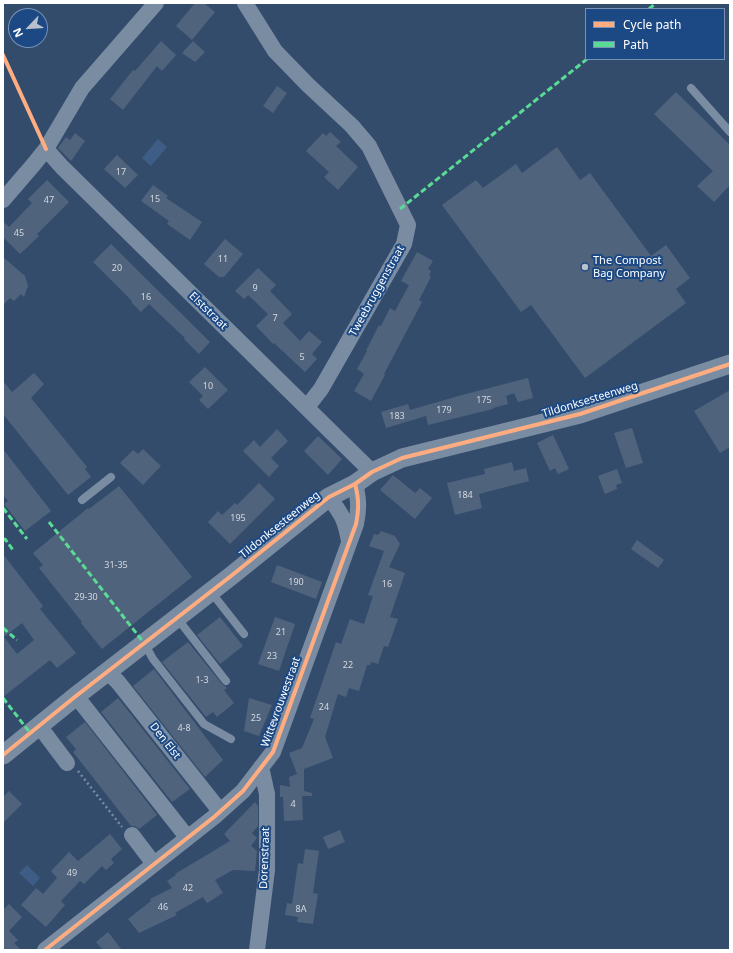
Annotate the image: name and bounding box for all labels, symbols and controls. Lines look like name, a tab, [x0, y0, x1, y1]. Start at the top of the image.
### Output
north arrow	[8, 8, 48, 48]
legend	[585, 8, 725, 60]
text: Cycle path	[623, 16, 681, 33]
text: N	[9, 26, 26, 40]
text: Path	[623, 36, 649, 53]
house number: 17	[116, 167, 126, 177]
house number: 15	[150, 194, 160, 204]
house number: 47	[44, 195, 54, 205]
house number: 45	[14, 228, 24, 238]
street label: Tweebruggenstraat	[347, 243, 407, 339]
house number: 11	[218, 254, 228, 264]
place label: The Compost Bag Company	[593, 254, 665, 280]
marker: The Compost Bag Company	[580, 262, 590, 272]
house number: 20	[112, 263, 122, 273]
house number: 9	[252, 283, 258, 293]
street label: Elststraat	[186, 290, 230, 332]
house number: 16	[141, 292, 151, 302]
house number: 7	[272, 313, 278, 323]
house number: 5	[299, 352, 305, 362]
street label: Tildonksesteenweg	[541, 379, 639, 421]
house number: 10	[203, 381, 213, 391]
house number: 175	[476, 395, 492, 405]
house number: 179	[436, 405, 452, 415]
house number: 183	[389, 411, 405, 421]
street label: Tildonksesteenweg	[237, 489, 323, 561]
house number: 184	[457, 490, 473, 500]
house number: 195	[230, 513, 246, 523]
house number: 31-35	[104, 560, 128, 570]
house number: 190	[288, 577, 304, 587]
house number: 16	[382, 579, 392, 589]
house number: 29-30	[74, 592, 98, 602]
house number: 21	[276, 627, 286, 637]
house number: 23	[267, 651, 277, 661]
street label: Wittevrouwestraat	[259, 655, 303, 749]
house number: 22	[343, 660, 353, 670]
house number: 1-3	[195, 675, 209, 685]
house number: 24	[319, 702, 329, 712]
house number: 25	[251, 713, 261, 723]
street label: Den Elst	[147, 720, 183, 762]
house number: 4-8	[177, 723, 191, 733]
house number: 4	[290, 799, 296, 809]
street label: Dorenstraat	[257, 827, 273, 889]
house number: 49	[67, 868, 77, 878]
house number: 42	[183, 883, 193, 893]
house number: 46	[158, 902, 168, 912]
house number: 8A	[296, 904, 306, 914]

